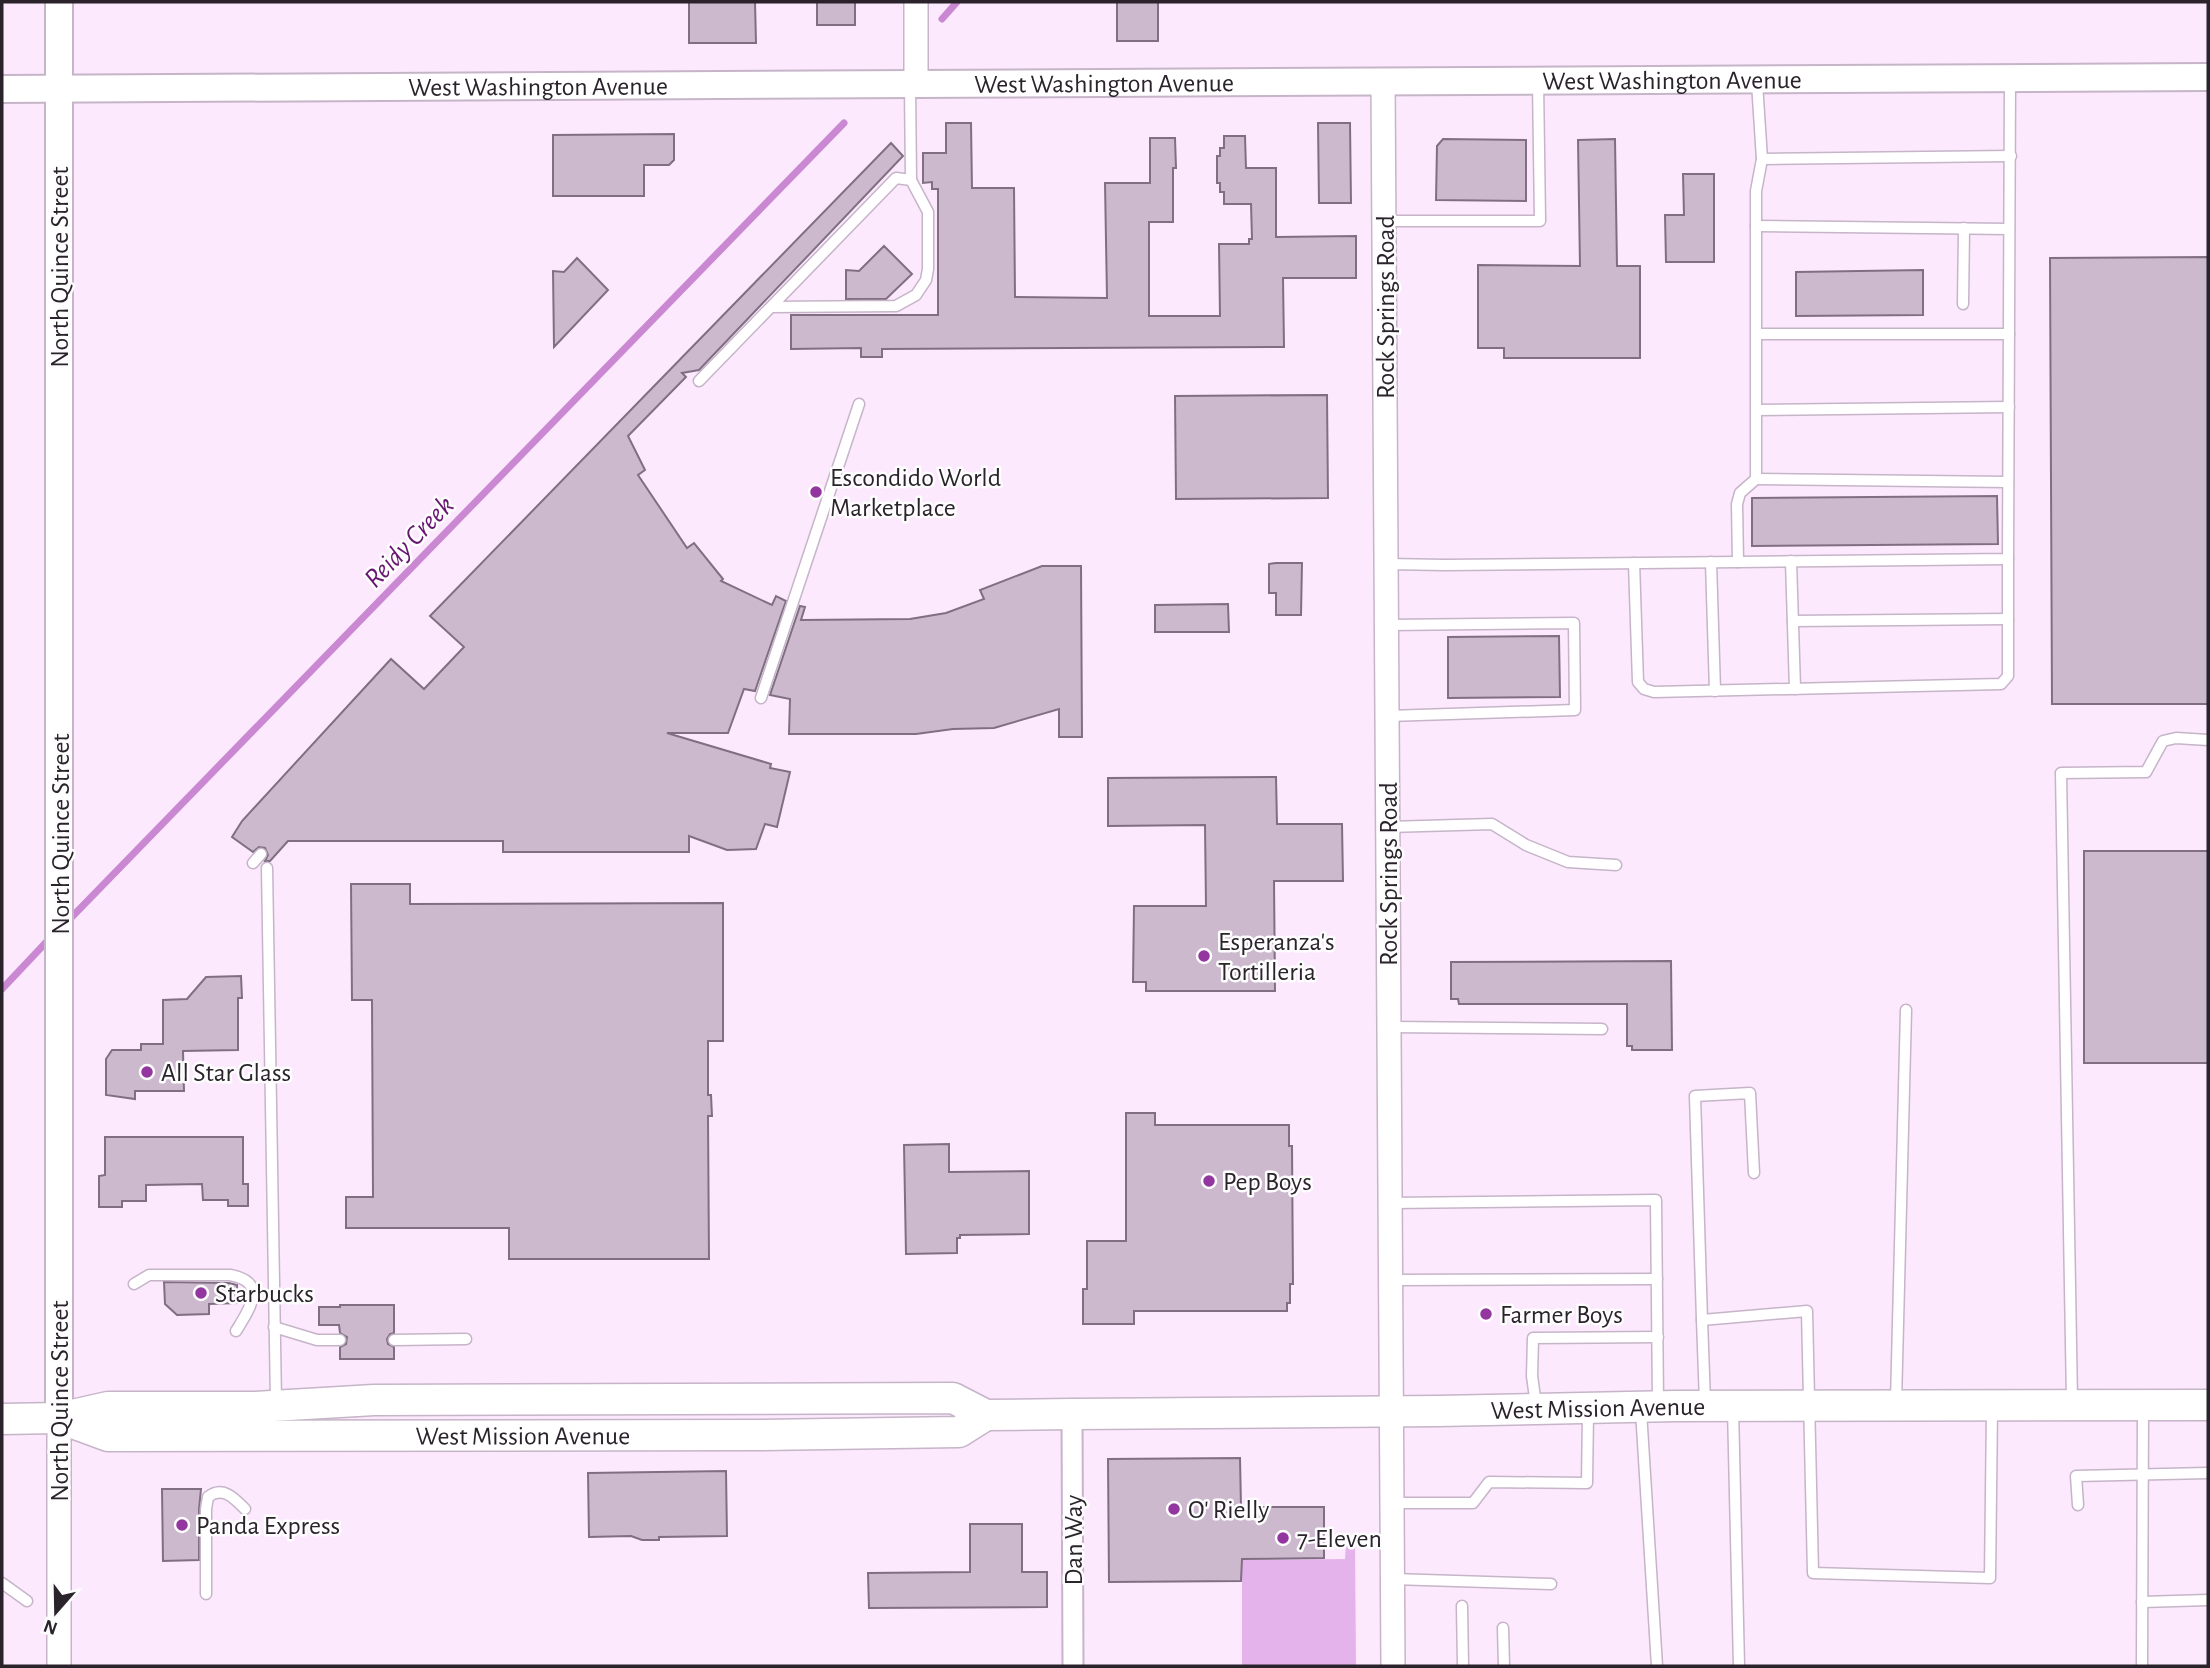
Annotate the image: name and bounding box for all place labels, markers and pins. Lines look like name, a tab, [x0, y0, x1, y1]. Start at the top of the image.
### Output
place label: Escondido World Marketplace	[830, 465, 1001, 521]
marker: Escondido World Marketplace	[808, 484, 824, 500]
place label: Esperanza's Tortilleria	[1218, 929, 1335, 985]
marker: Esperanza's Tortilleria	[1196, 948, 1212, 964]
place label: All Star Glass	[161, 1060, 291, 1086]
marker: All Star Glass	[139, 1064, 155, 1080]
place label: Pep Boys	[1223, 1169, 1312, 1195]
marker: Pep Boys	[1201, 1173, 1217, 1189]
place label: Starbucks	[215, 1281, 314, 1307]
marker: Starbucks	[193, 1285, 209, 1301]
place label: Farmer Boys	[1500, 1302, 1623, 1328]
marker: Farmer Boys	[1478, 1306, 1494, 1322]
place label: O' Rielly	[1188, 1497, 1269, 1523]
marker: O' Rielly	[1166, 1501, 1182, 1517]
place label: Panda Express	[196, 1513, 340, 1539]
marker: Panda Express	[174, 1517, 190, 1533]
place label: 7-Eleven	[1297, 1526, 1382, 1552]
marker: 7-Eleven	[1275, 1530, 1291, 1546]

